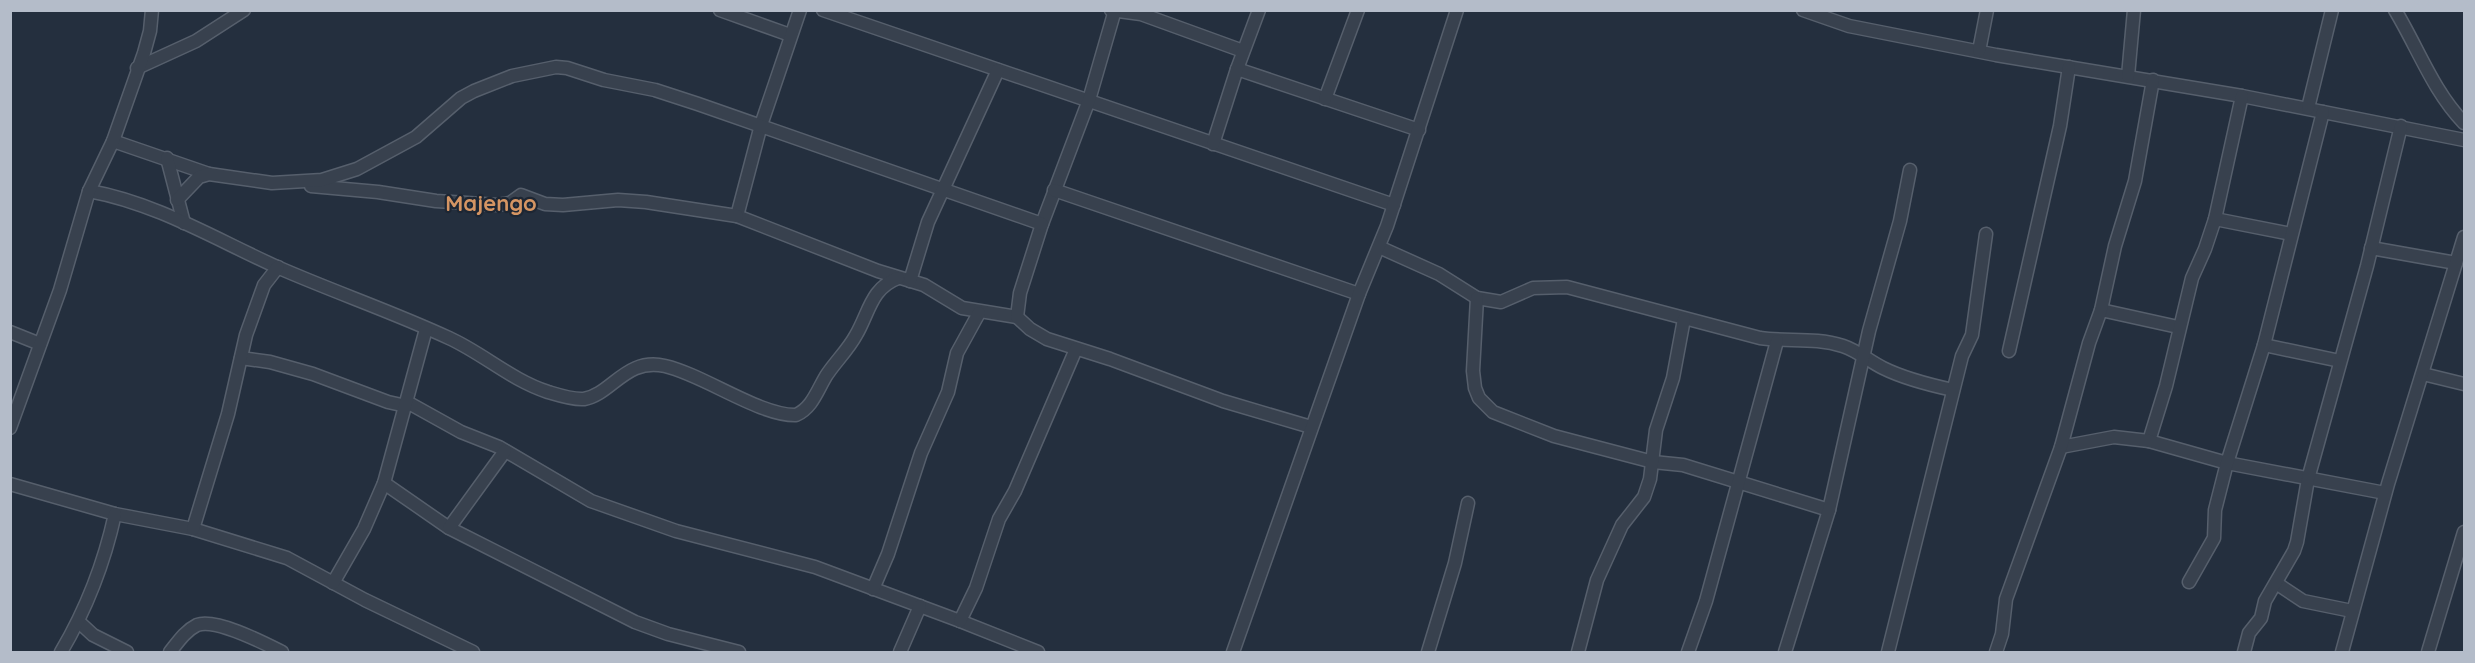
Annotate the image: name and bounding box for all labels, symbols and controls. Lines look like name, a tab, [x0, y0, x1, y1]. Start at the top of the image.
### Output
district label: Majengo	[445, 189, 537, 217]

